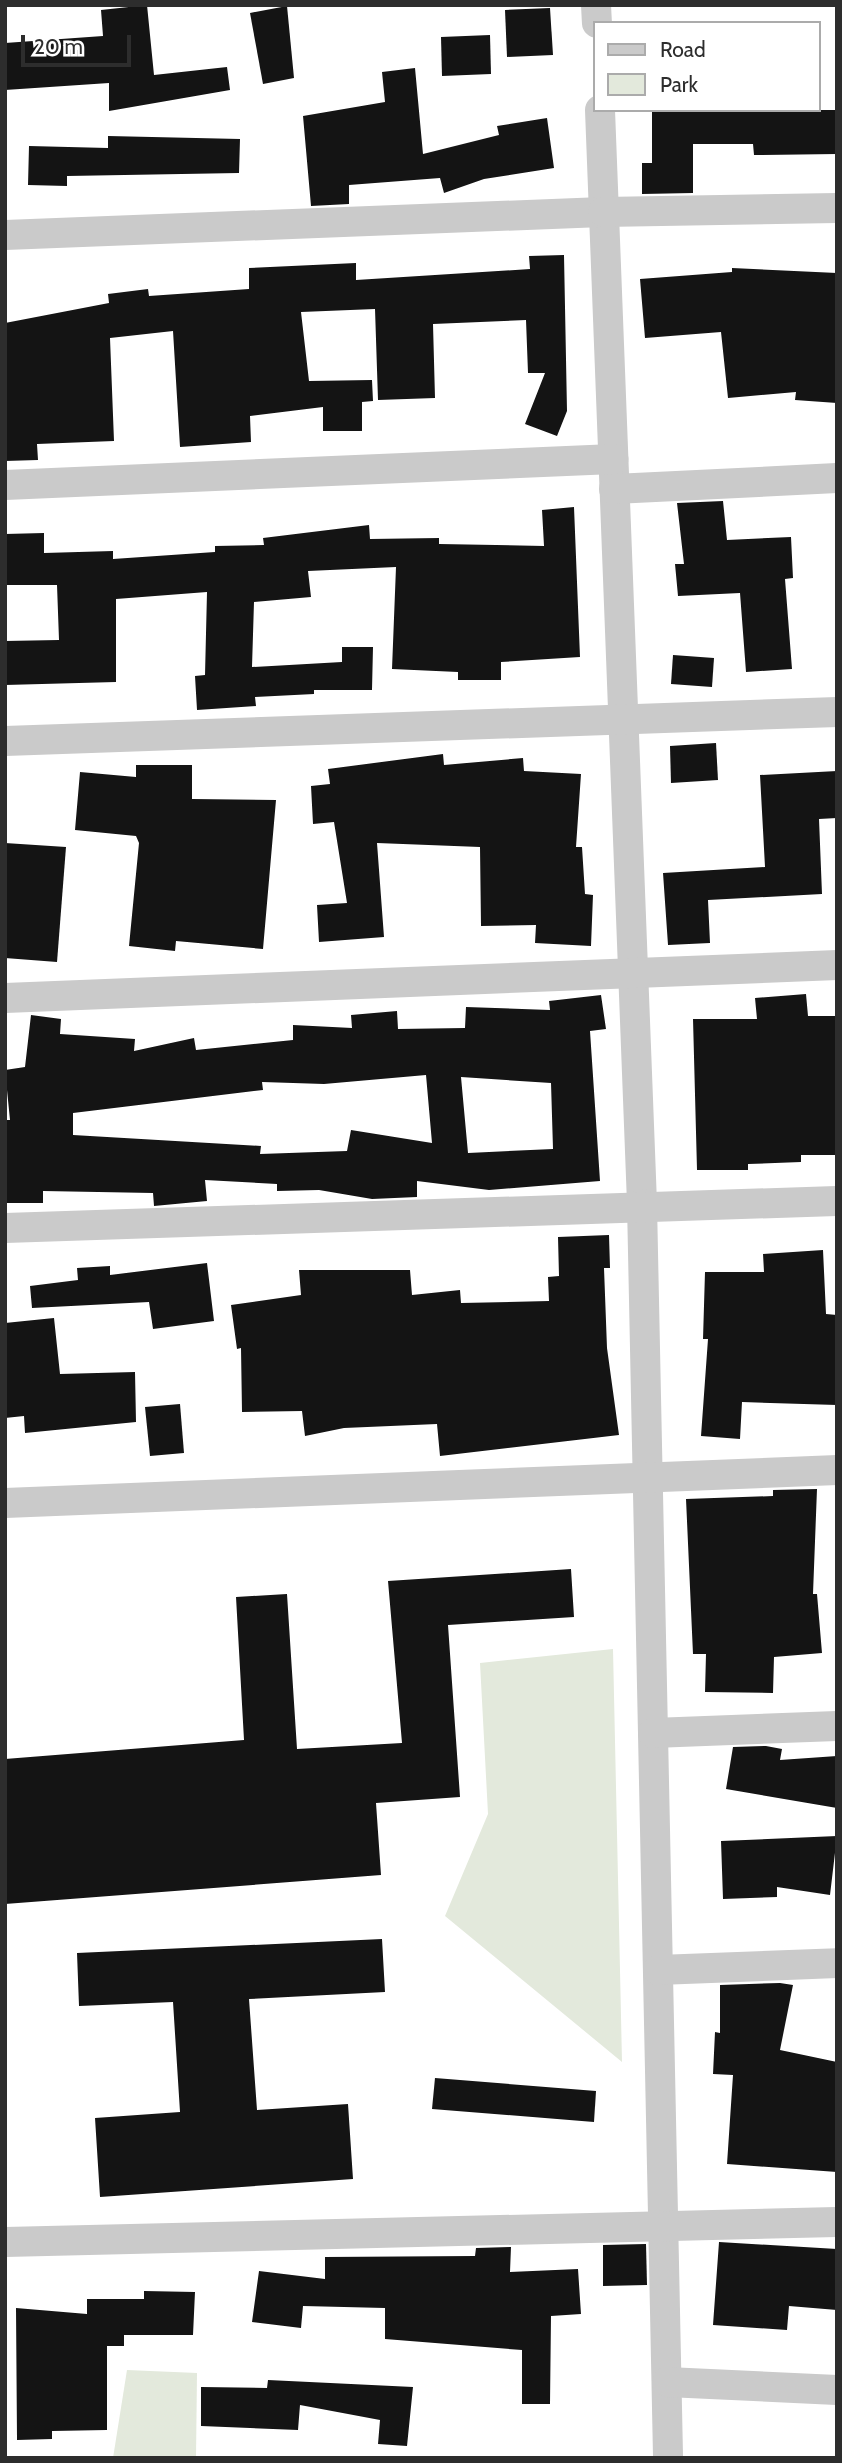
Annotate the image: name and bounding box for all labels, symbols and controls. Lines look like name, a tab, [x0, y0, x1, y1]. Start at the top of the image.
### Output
scale bar	[24, 21, 135, 65]
legend	[594, 21, 821, 112]
text: 20 m	[34, 34, 83, 59]
text: Road	[660, 37, 706, 62]
text: Park	[660, 72, 698, 97]

